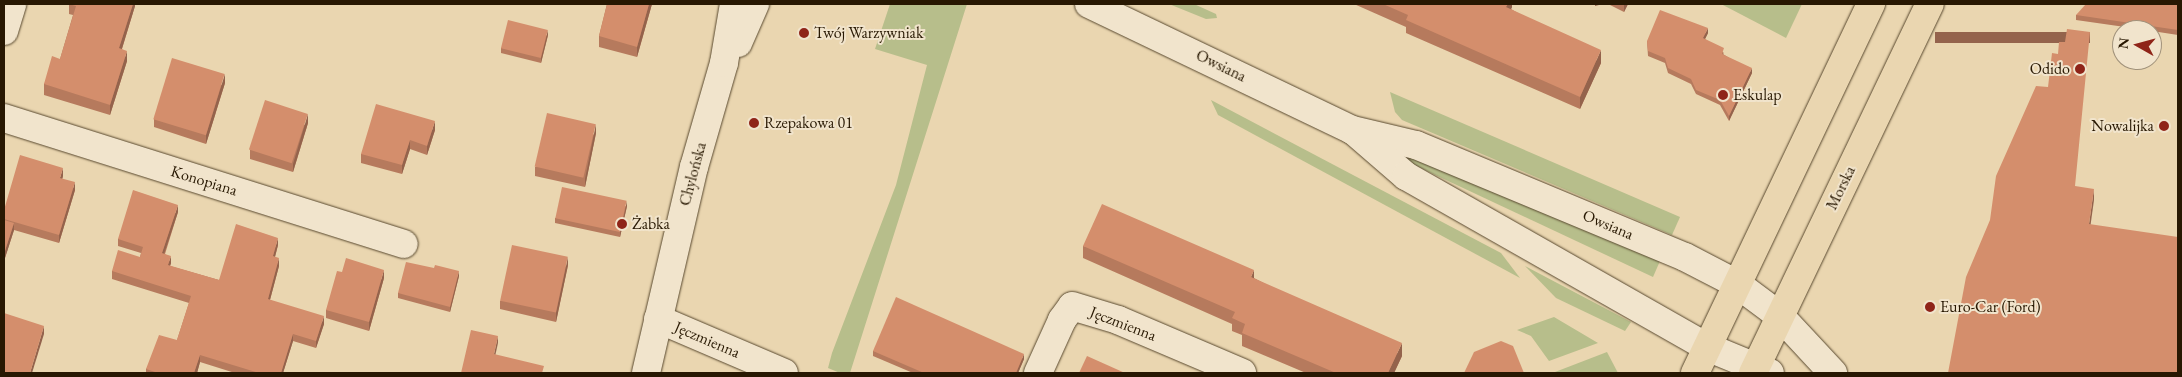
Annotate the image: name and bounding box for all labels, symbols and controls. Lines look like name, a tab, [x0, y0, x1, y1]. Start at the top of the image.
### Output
north arrow	[2112, 20, 2162, 70]
place label: Twój Warzywniak	[814, 23, 923, 43]
marker: Twój Warzywniak	[798, 27, 810, 39]
text: N	[2113, 37, 2133, 50]
street label: Owsiana	[1193, 46, 1249, 86]
place label: Odido	[2030, 59, 2070, 79]
marker: Odido	[2074, 63, 2086, 75]
place label: Eskulap	[1733, 85, 1782, 105]
marker: Eskulap	[1717, 89, 1729, 101]
place label: Rzepakowa 01	[764, 113, 853, 133]
place label: Nowalijka	[2091, 116, 2154, 136]
marker: Rzepakowa 01	[748, 117, 760, 129]
marker: Nowalijka	[2158, 120, 2170, 132]
street label: Chylońska	[675, 140, 711, 208]
street label: Konopiana	[168, 162, 240, 200]
street label: Morska	[1822, 163, 1860, 213]
street label: Owsiana	[1580, 206, 1636, 244]
place label: Żabka	[632, 214, 670, 234]
marker: Żabka	[616, 218, 628, 230]
place label: Euro-Car (Ford)	[1940, 297, 2041, 317]
marker: Euro-Car (Ford)	[1924, 301, 1936, 313]
street label: Jęczmienna	[1087, 303, 1159, 345]
street label: Jęczmienna	[671, 318, 743, 362]

